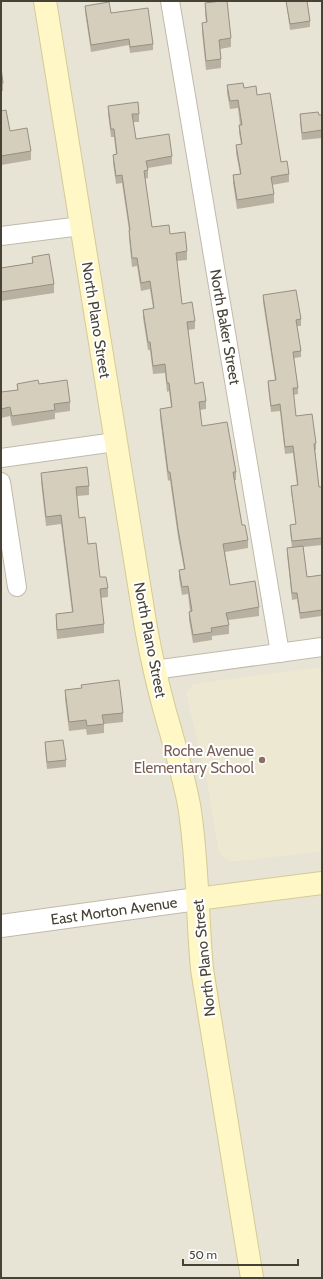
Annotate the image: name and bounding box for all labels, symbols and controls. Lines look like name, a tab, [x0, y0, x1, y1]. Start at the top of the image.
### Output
street label: North Plano Street	[78, 260, 114, 380]
street label: North Baker Street	[206, 268, 244, 386]
street label: North Plano Street	[130, 581, 170, 699]
place label: Roche Avenue Elementary School	[134, 742, 254, 777]
marker: Roche Avenue Elementary School	[257, 755, 267, 765]
street label: East Morton Avenue	[50, 893, 179, 929]
street label: North Plano Street	[189, 899, 219, 1017]
scale bar	[183, 1241, 298, 1267]
text: 50 m	[189, 1247, 217, 1262]

